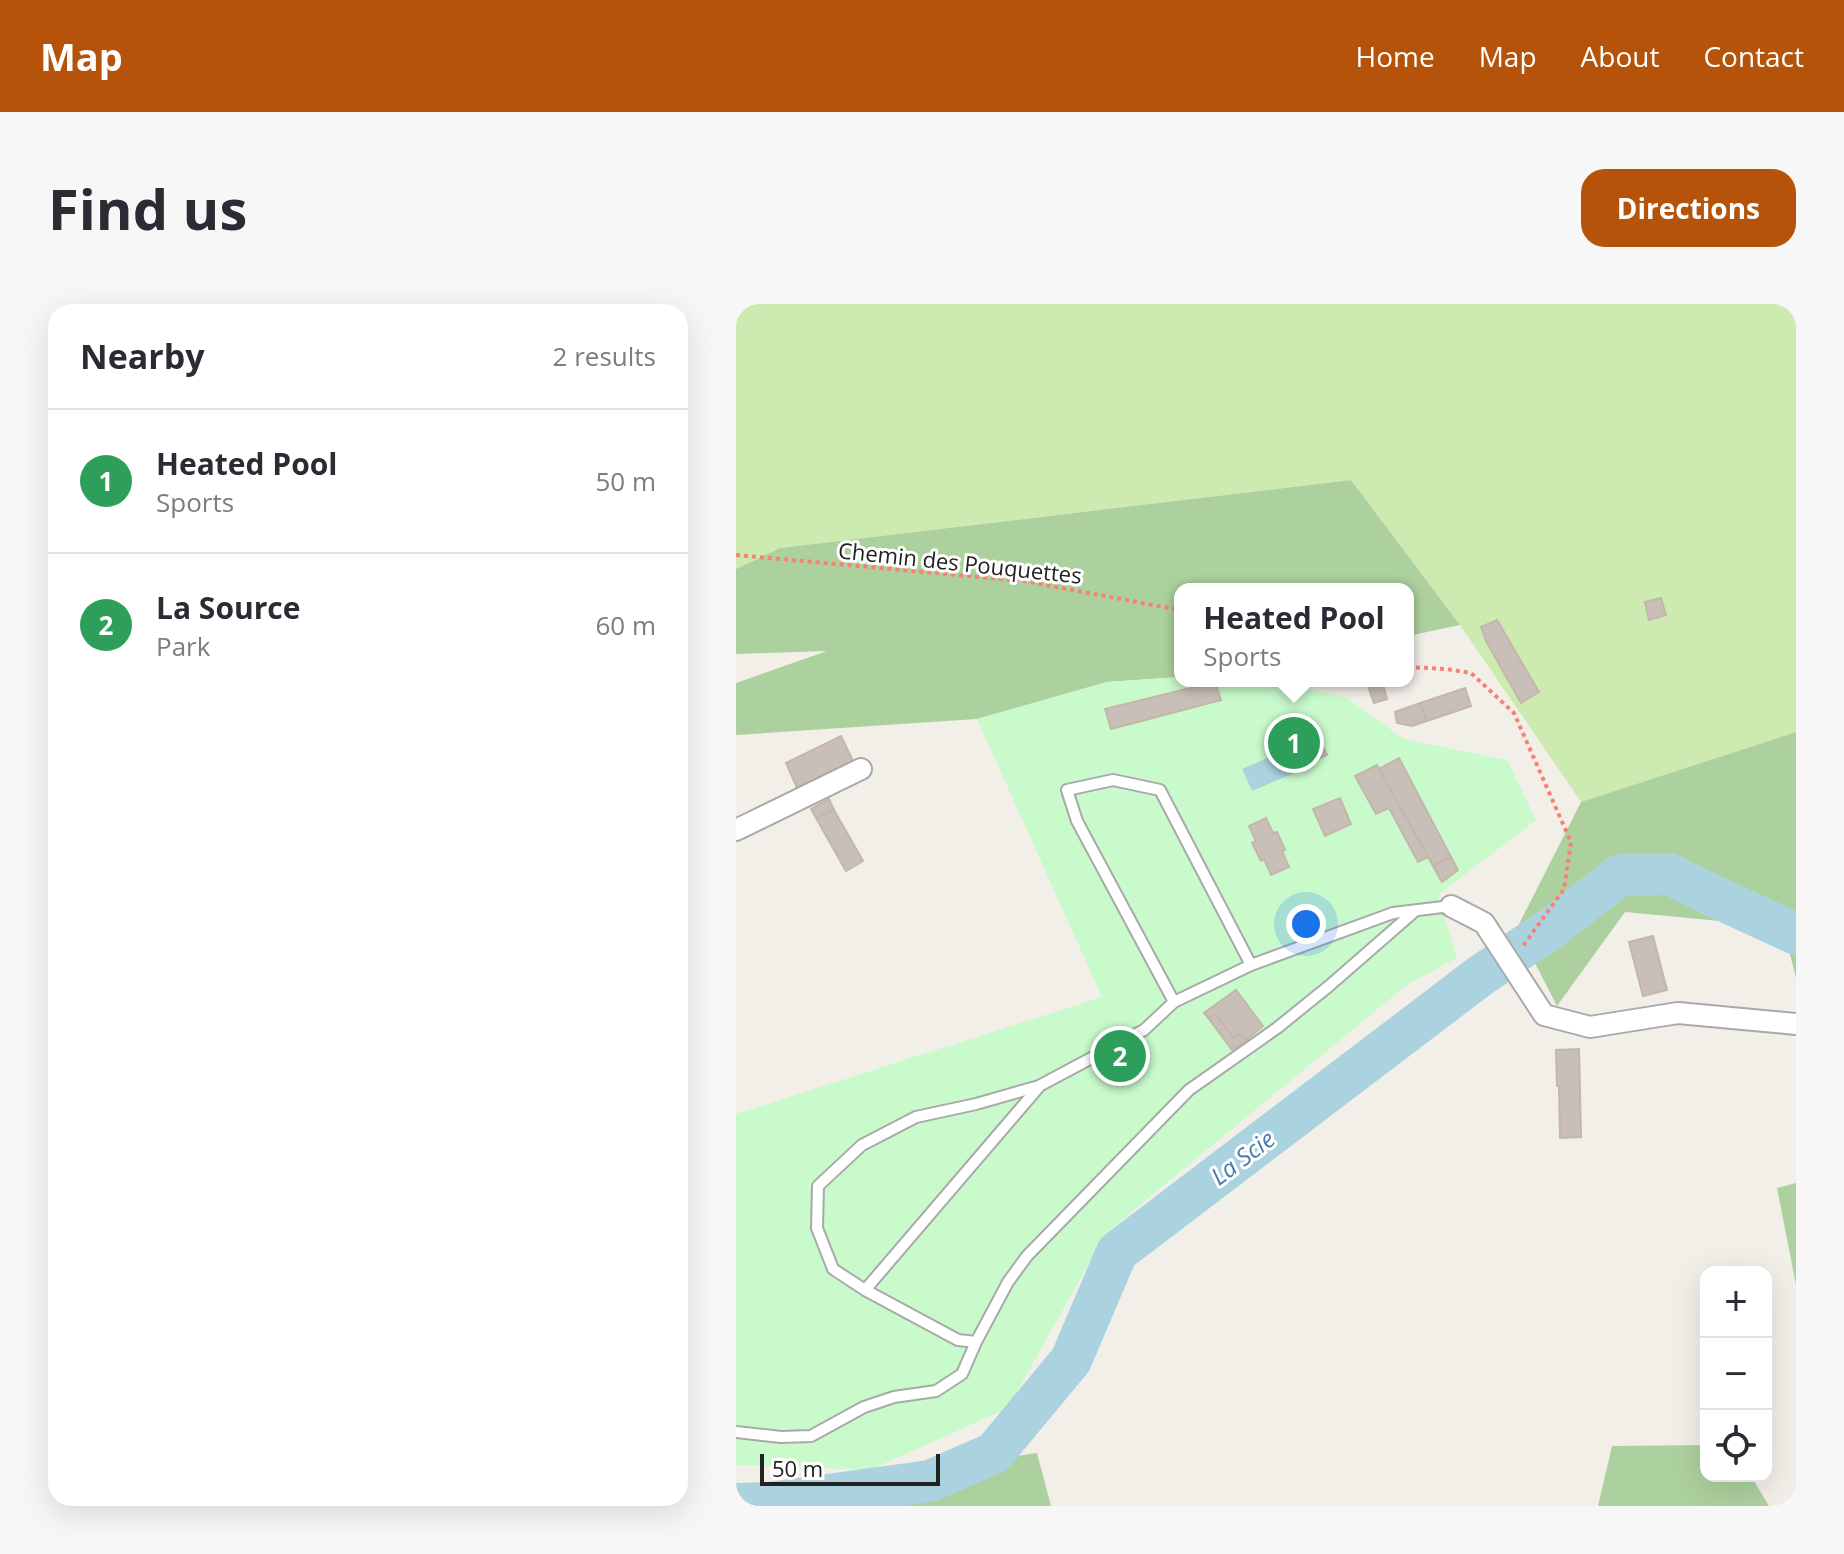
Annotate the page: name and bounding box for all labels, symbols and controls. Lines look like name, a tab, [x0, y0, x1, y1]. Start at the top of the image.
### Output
text: Map	[40, 30, 123, 82]
text: Home	[1356, 37, 1435, 75]
text: Map	[1479, 37, 1537, 75]
text: About	[1581, 37, 1659, 75]
text: Contact	[1703, 37, 1804, 75]
button: Directions	[1581, 169, 1796, 247]
text: Find us	[48, 170, 247, 246]
text: Nearby	[80, 333, 205, 379]
text: 2 results	[553, 338, 656, 374]
text: Heated Pool	[156, 443, 337, 484]
text: 1	[99, 463, 113, 499]
text: 50 m	[595, 463, 656, 499]
text: Sports	[156, 484, 234, 520]
street label: Chemin des Pouquettes	[837, 534, 1083, 590]
popup	[1174, 583, 1414, 687]
text: La Source	[156, 587, 300, 628]
text: Heated Pool	[1203, 597, 1385, 638]
text: 2	[99, 607, 113, 643]
text: 60 m	[595, 607, 656, 643]
text: Park	[156, 628, 210, 664]
text: Sports	[1203, 638, 1281, 674]
pin: 1	[1268, 713, 1320, 773]
your location	[1286, 904, 1326, 944]
pin: 2	[1094, 1026, 1146, 1086]
water label: La Scie	[1203, 1122, 1281, 1192]
map controls	[1700, 1266, 1772, 1482]
button: +	[1700, 1266, 1772, 1338]
button: −	[1700, 1338, 1772, 1410]
button: locate	[1700, 1410, 1772, 1482]
scale bar	[760, 1450, 940, 1486]
text: 50 m	[772, 1453, 823, 1483]

